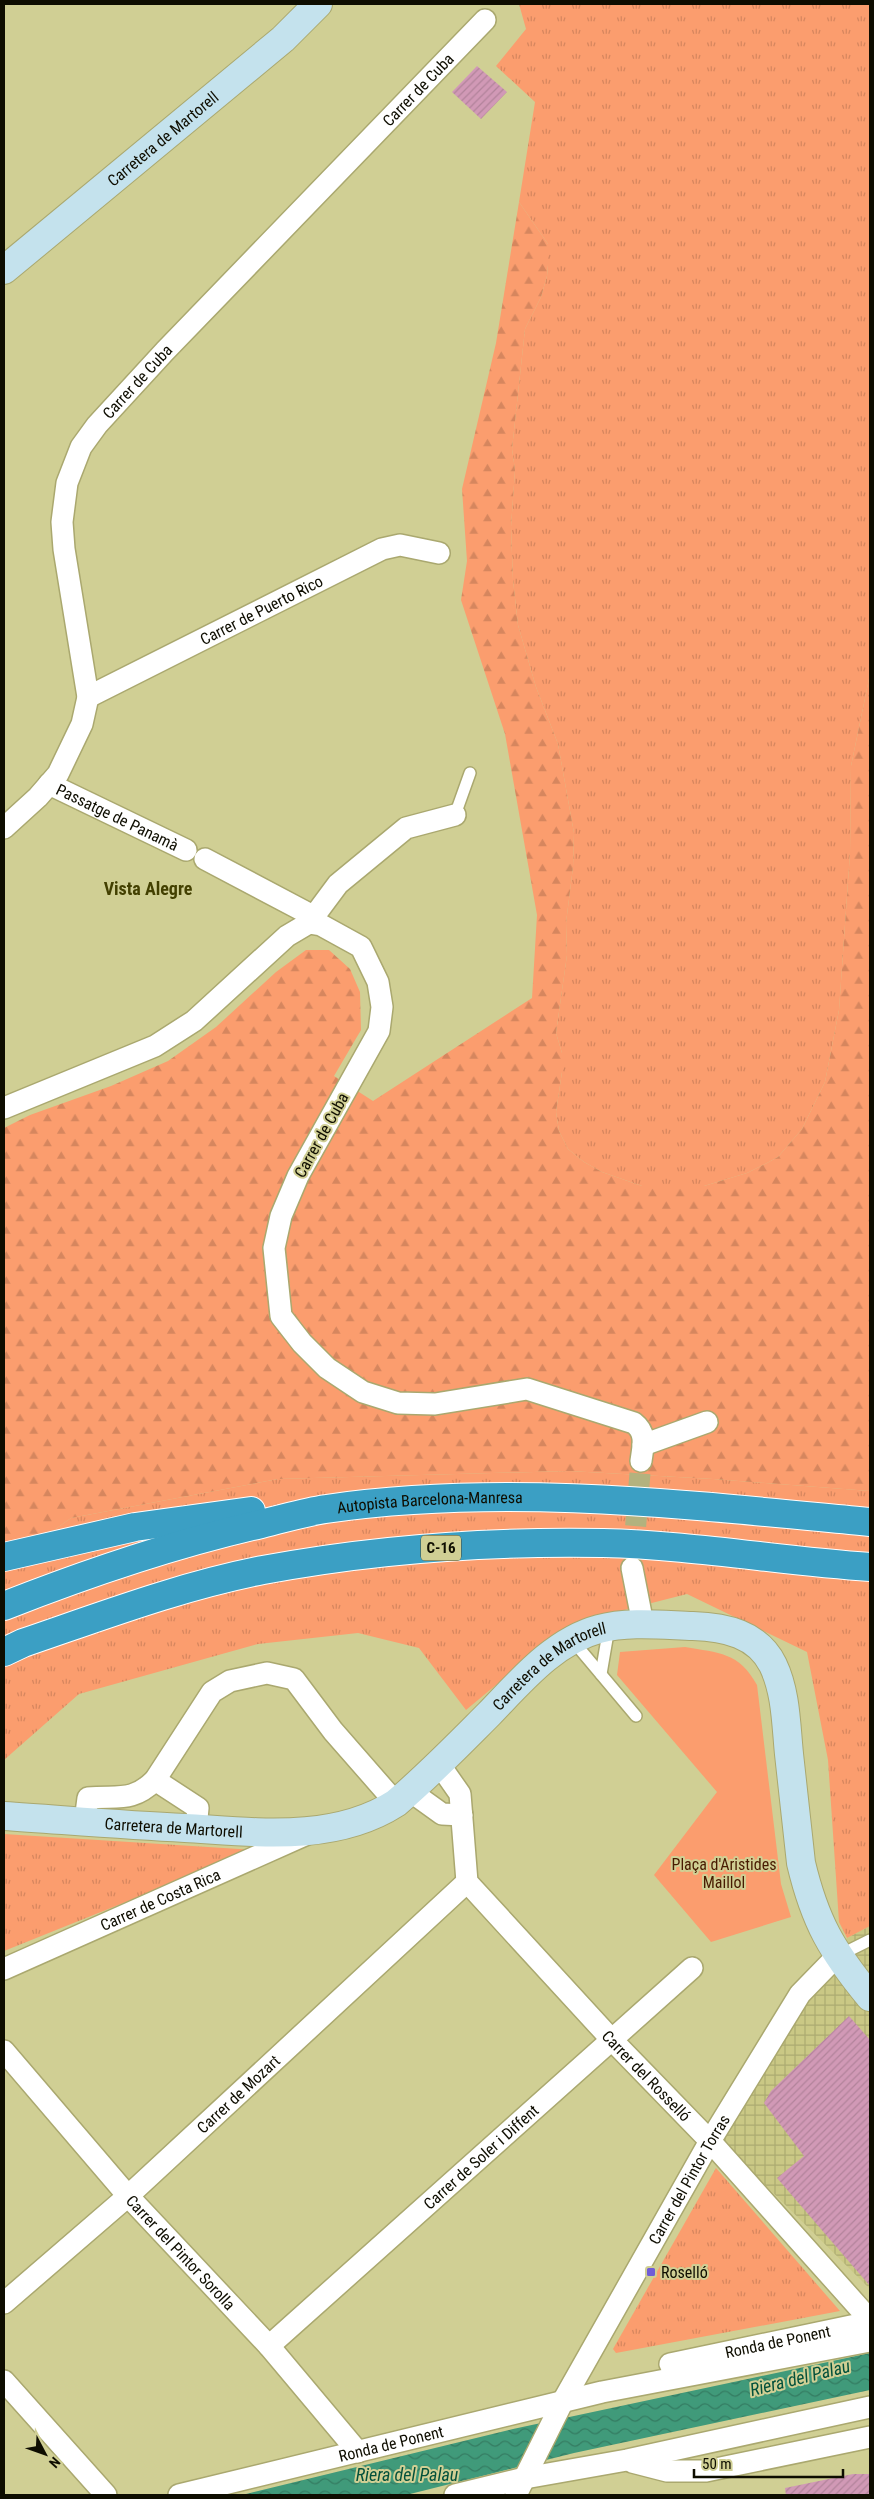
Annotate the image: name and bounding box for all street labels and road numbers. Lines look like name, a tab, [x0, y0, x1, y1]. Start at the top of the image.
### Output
street label: Carrer de Cuba	[379, 49, 458, 130]
street label: Carretera de Martorell	[104, 88, 222, 190]
street label: Carrer de Cuba	[99, 341, 176, 423]
street label: Carrer de Puerto Rico	[197, 571, 326, 649]
street label: Passatge de Panamà	[53, 780, 181, 855]
street label: Carrer de Cuba	[290, 1090, 352, 1181]
street label: Autopista Barcelona-Manresa	[336, 1488, 523, 1517]
road number: C-16	[421, 1536, 461, 1560]
street label: Carretera de Martorell	[489, 1619, 608, 1714]
street label: Carretera de Martorell	[104, 1814, 243, 1842]
street label: Carrer de Costa Rica	[98, 1865, 223, 1935]
street label: Carrer del Rosselló	[598, 2027, 695, 2125]
street label: Carrer de Mozart	[193, 2051, 284, 2137]
street label: Carrer de Soler i Diffent	[420, 2101, 543, 2213]
street label: Carrer del Pintor Torras	[645, 2111, 734, 2248]
street label: Carrer del Pintor Sorolla	[122, 2191, 239, 2314]
street label: Ronda de Ponent	[723, 2322, 832, 2362]
street label: Ronda de Ponent	[337, 2422, 446, 2466]

